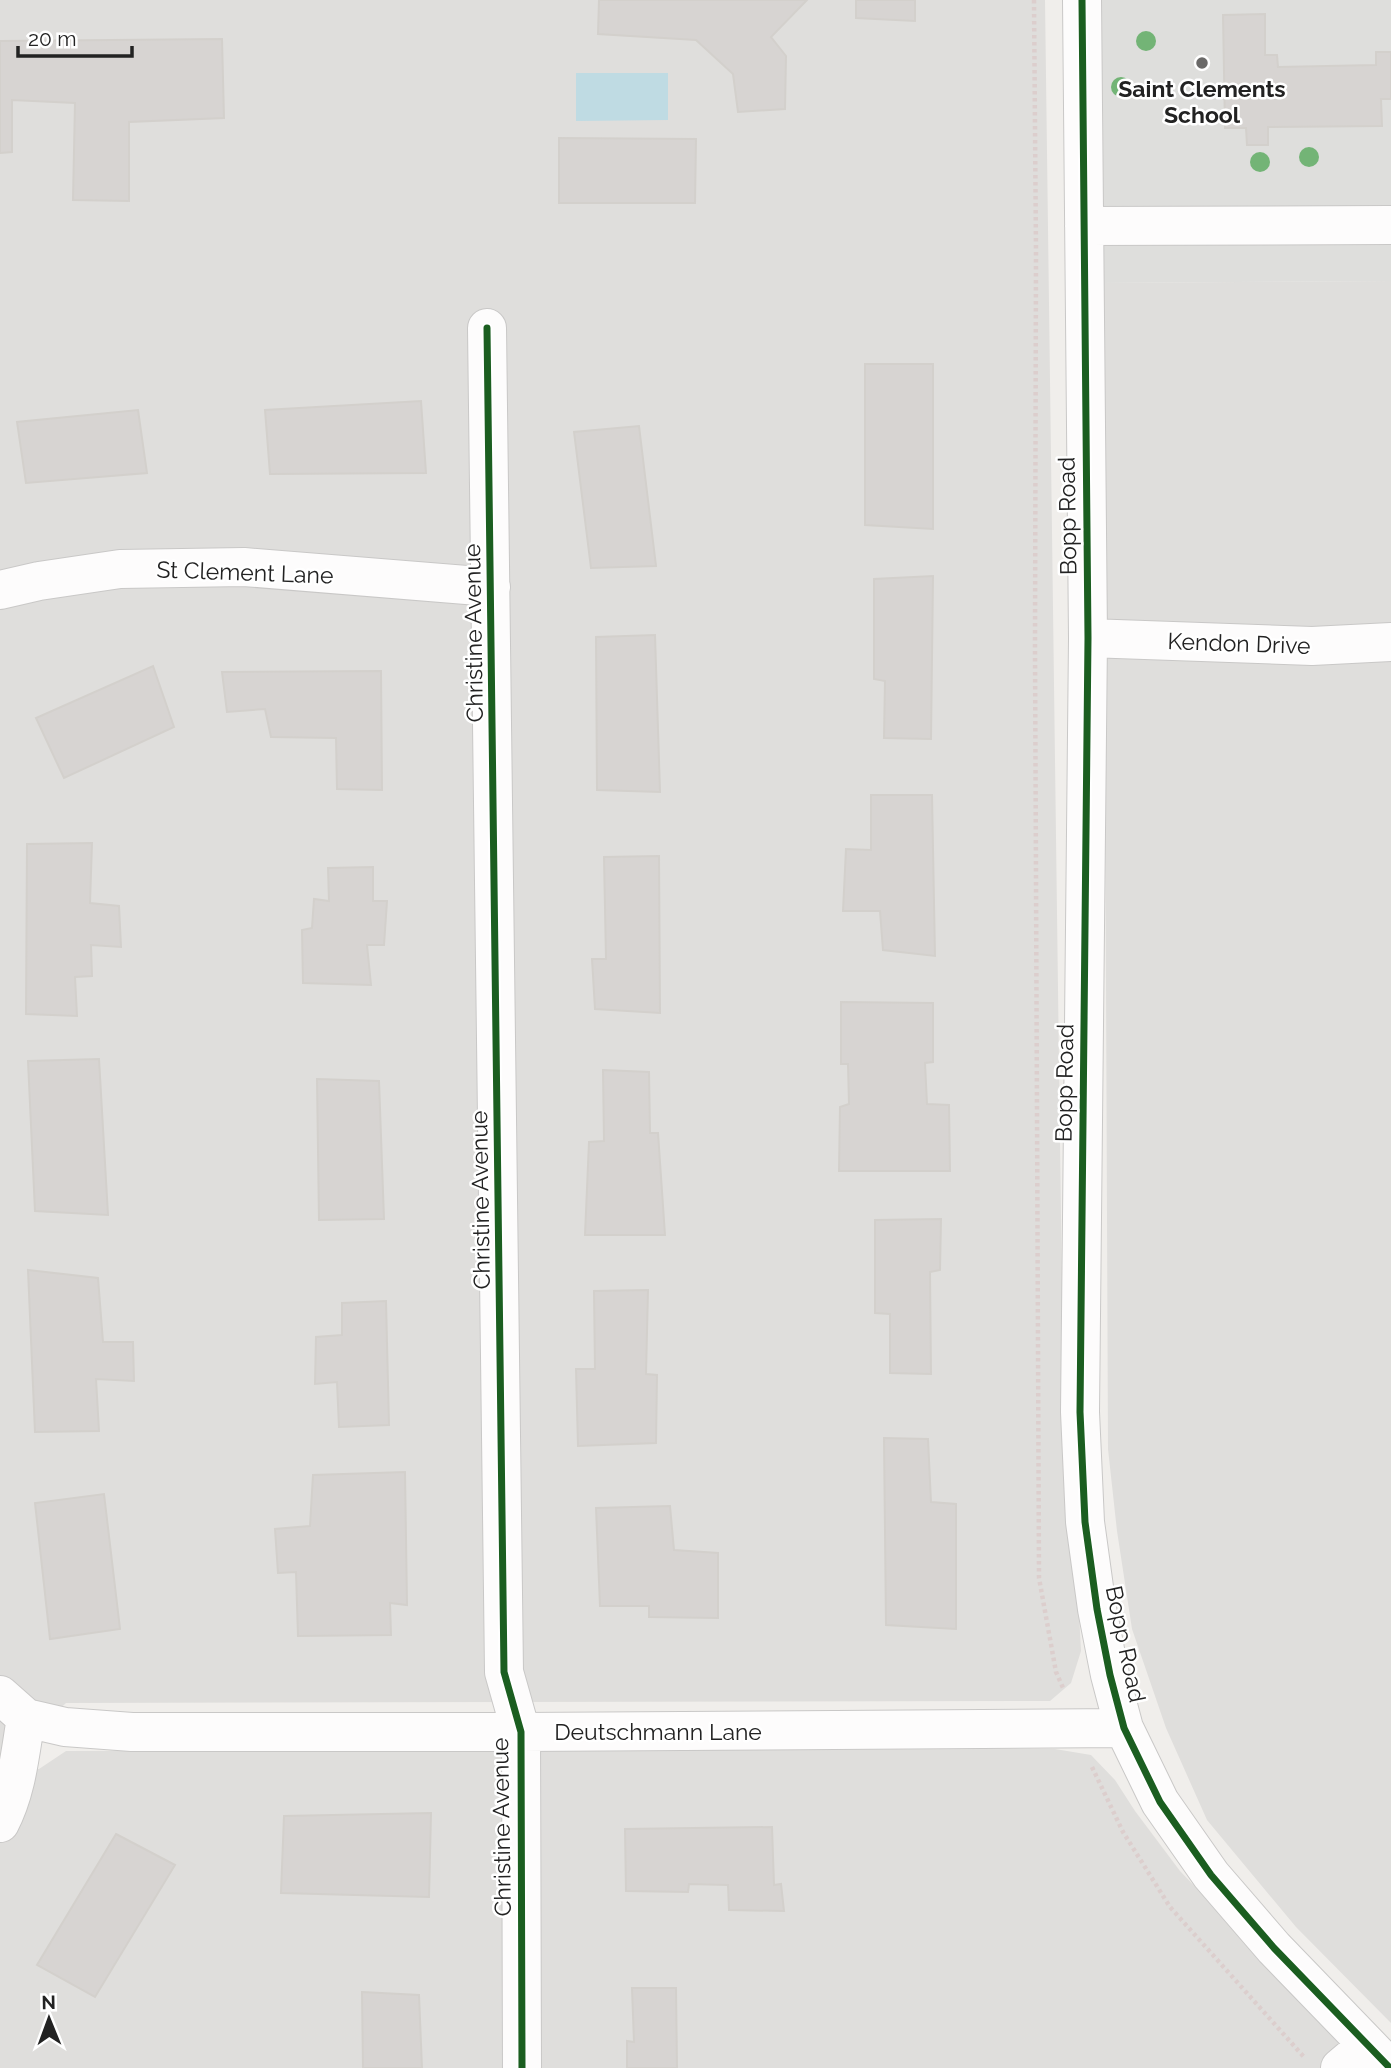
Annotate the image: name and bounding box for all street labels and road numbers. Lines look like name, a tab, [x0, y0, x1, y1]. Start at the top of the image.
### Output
street label: Bopp Road	[1052, 457, 1082, 575]
street label: Christine Avenue	[458, 543, 488, 723]
street label: St Clement Lane	[156, 555, 334, 589]
street label: Kendon Drive	[1167, 627, 1311, 659]
street label: Bopp Road	[1049, 1024, 1079, 1142]
street label: Christine Avenue	[465, 1110, 495, 1290]
street label: Bopp Road	[1100, 1583, 1152, 1705]
street label: Deutschmann Lane	[554, 1718, 762, 1745]
street label: Christine Avenue	[486, 1737, 516, 1917]

